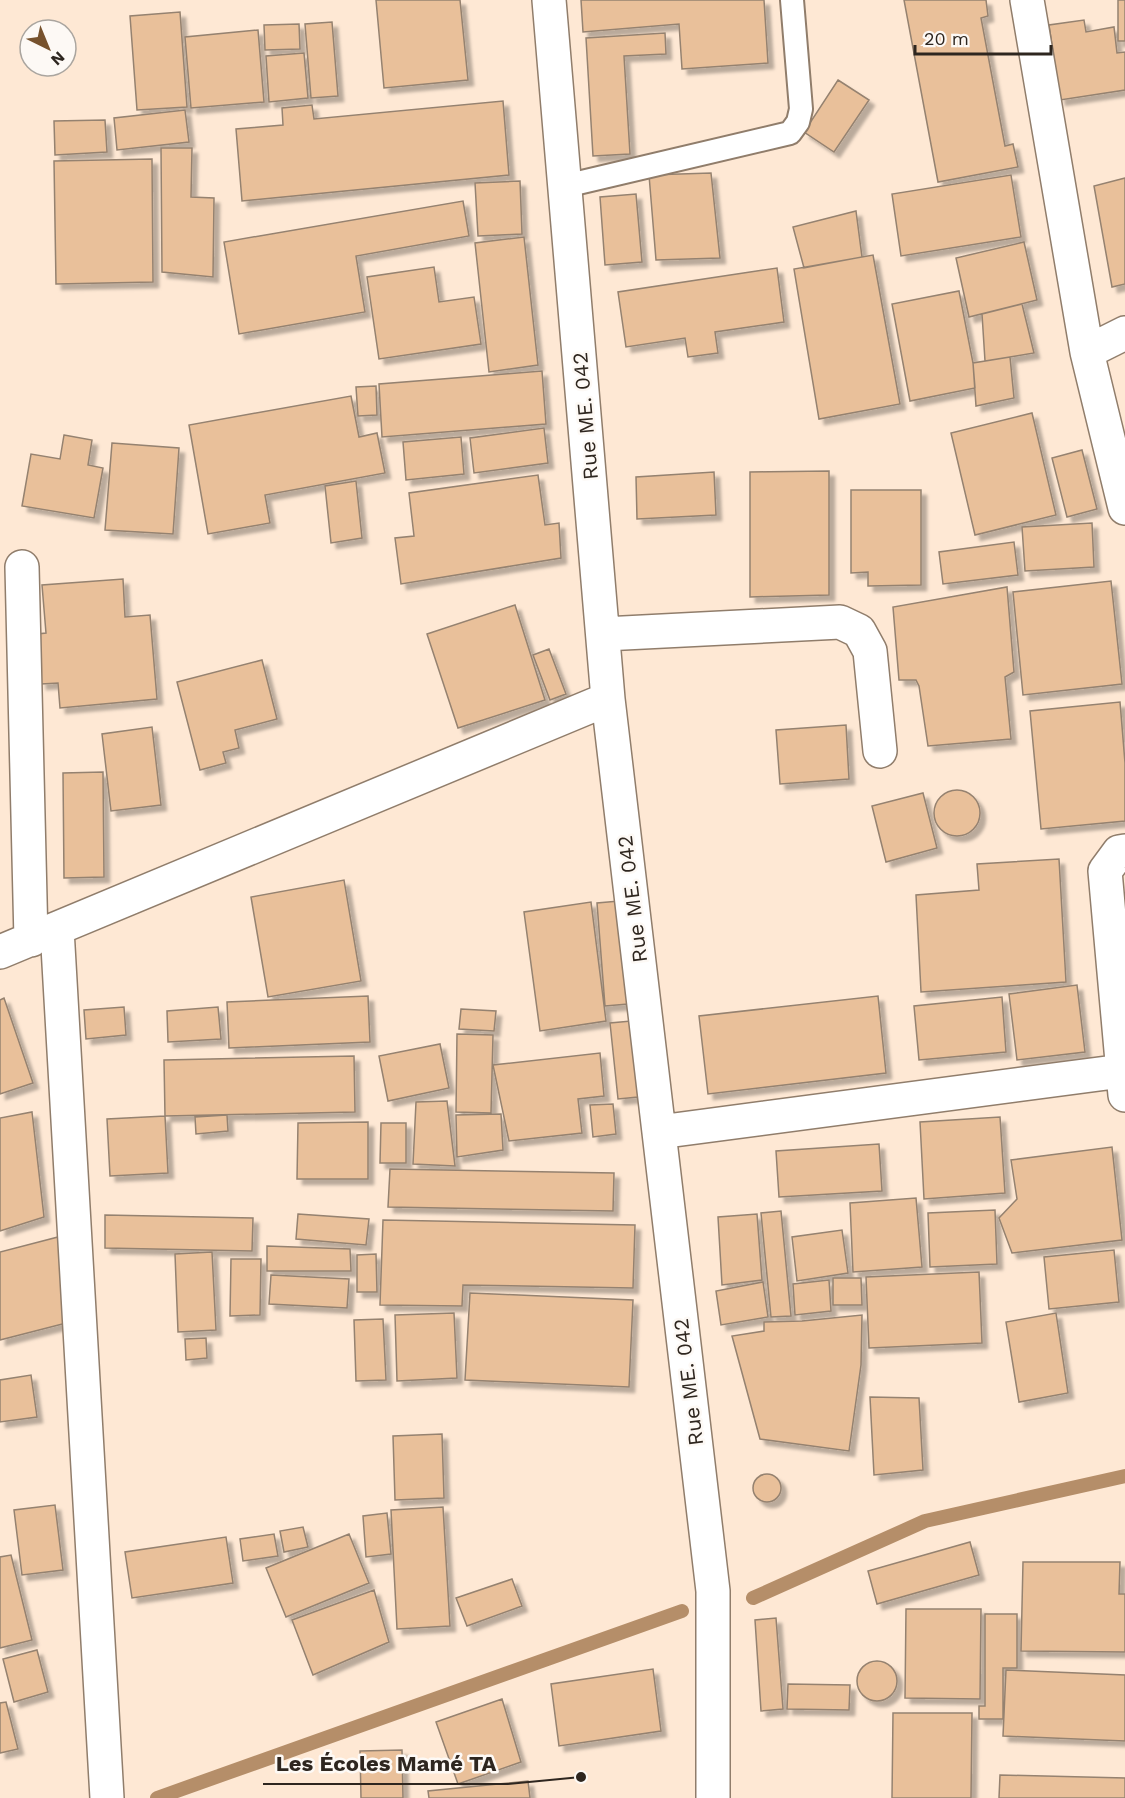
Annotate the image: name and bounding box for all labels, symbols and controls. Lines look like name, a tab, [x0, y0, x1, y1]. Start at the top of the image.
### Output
north arrow	[18, 18, 78, 78]
scale bar	[915, 18, 1052, 56]
text: 20 m	[924, 28, 969, 49]
text: N	[47, 48, 69, 70]
street label: Rue ME. 042	[567, 351, 603, 481]
street label: Rue ME. 042	[612, 834, 652, 964]
street label: Rue ME. 042	[668, 1317, 708, 1447]
callout: Les Écoles Mamé TA	[263, 1744, 508, 1784]
text: Les Écoles Mamé TA	[276, 1751, 496, 1776]

